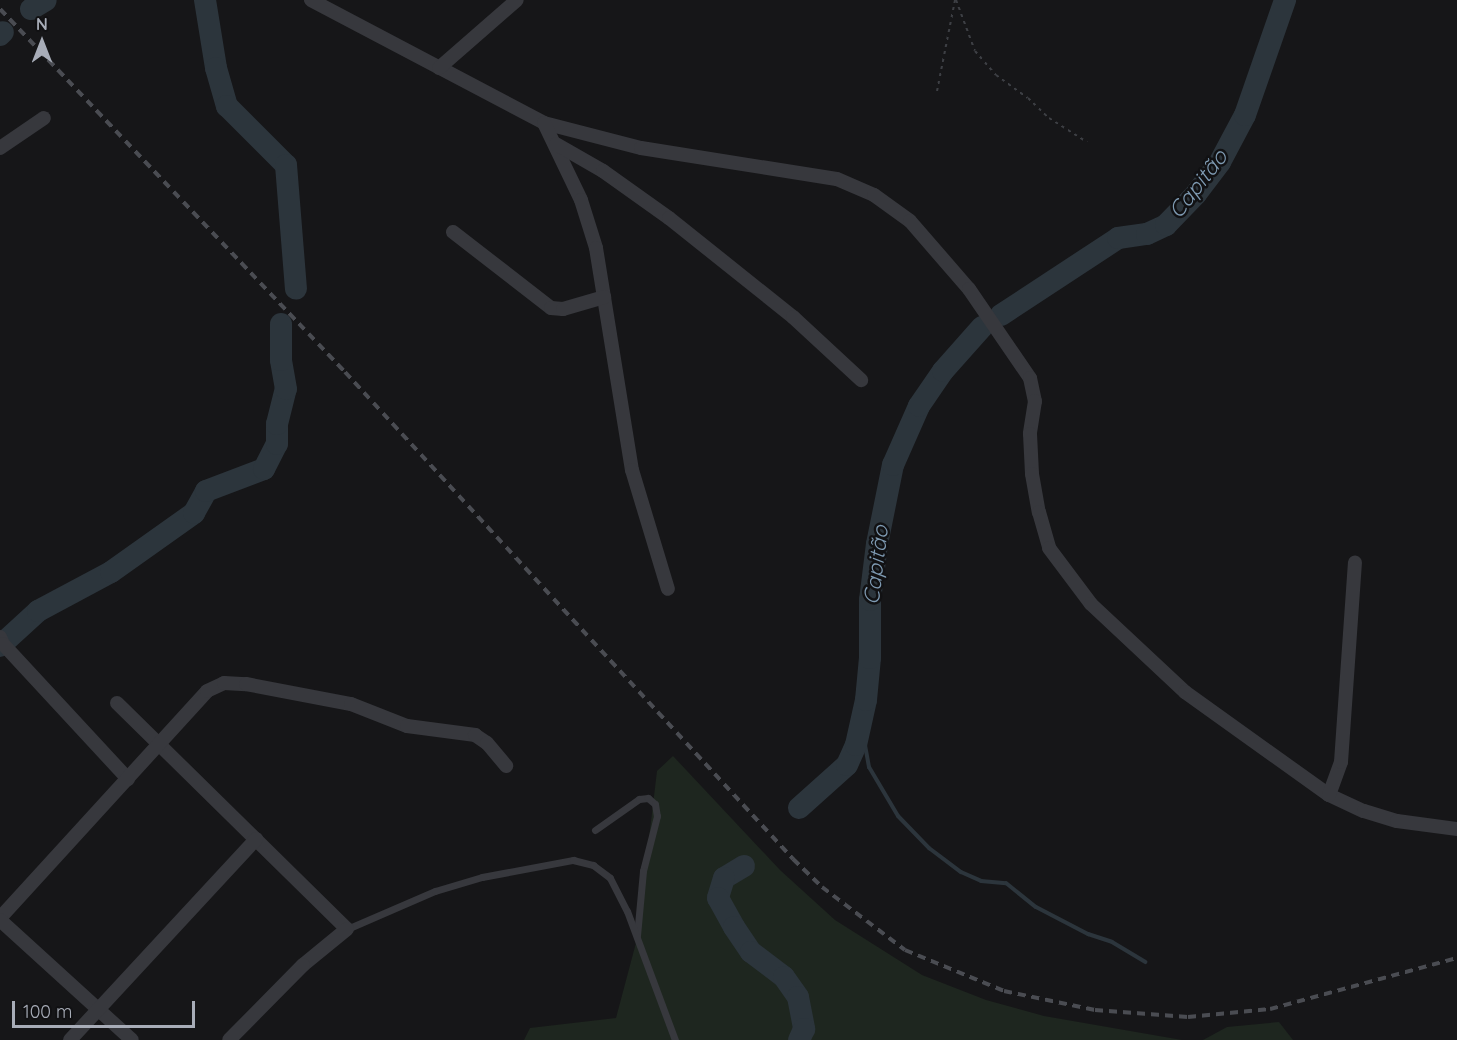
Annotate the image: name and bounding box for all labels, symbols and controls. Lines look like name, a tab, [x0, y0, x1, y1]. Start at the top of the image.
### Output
north arrow	[12, 12, 72, 72]
text: N	[36, 14, 48, 34]
water label: Capitão	[1163, 144, 1233, 224]
water label: Capitão	[858, 524, 894, 606]
scale bar	[15, 989, 198, 1027]
text: 100 m	[23, 1000, 72, 1023]

